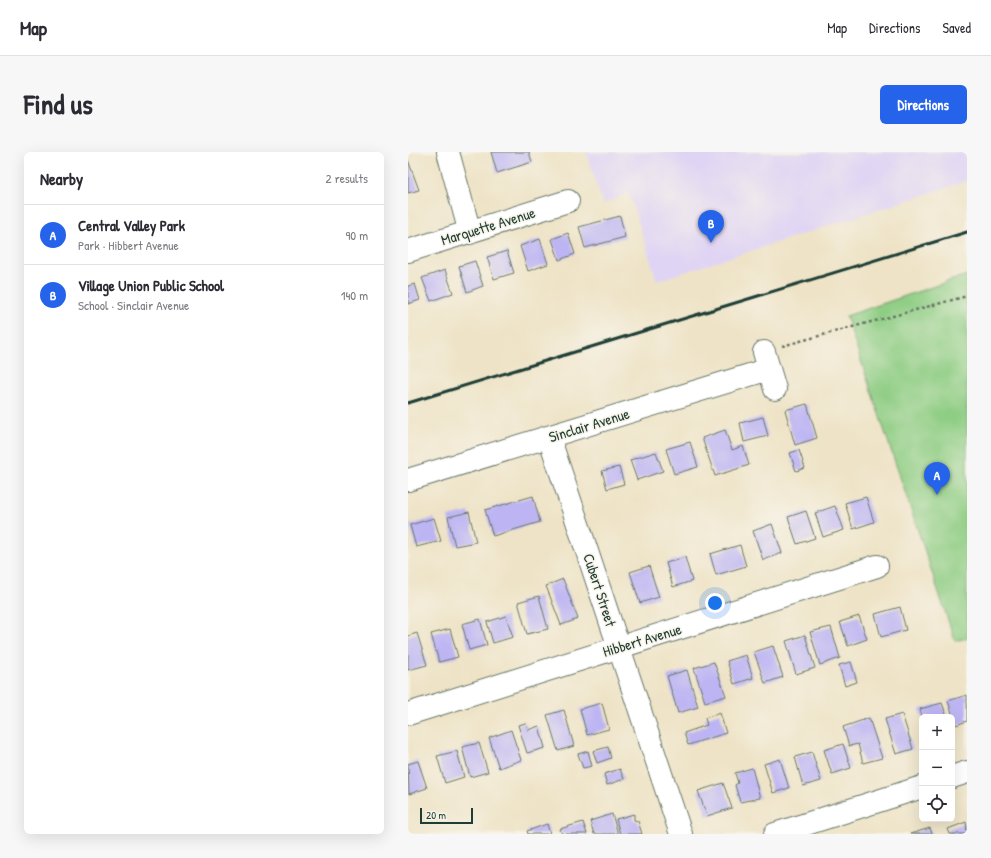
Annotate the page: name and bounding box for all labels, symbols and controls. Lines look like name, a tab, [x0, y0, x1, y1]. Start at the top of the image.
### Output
text: Map	[20, 15, 47, 41]
text: Map	[827, 18, 847, 37]
text: Directions	[869, 18, 920, 37]
text: Saved	[942, 18, 971, 37]
text: Find us	[24, 85, 93, 123]
button: Directions	[880, 85, 967, 124]
text: Nearby	[40, 167, 83, 190]
text: 2 results	[326, 169, 368, 187]
street label: Marquette Avenue	[438, 202, 538, 250]
pin: B	[698, 210, 724, 243]
text: Central Valley Park	[78, 215, 185, 236]
text: A	[50, 226, 56, 244]
text: 90 m	[346, 226, 368, 244]
text: Park · Hibbert Avenue	[78, 236, 179, 254]
text: Village Union Public School	[78, 275, 224, 296]
text: B	[50, 286, 56, 304]
text: 140 m	[341, 286, 368, 304]
text: School · Sinclair Avenue	[78, 296, 189, 314]
street label: Sinclair Avenue	[546, 403, 632, 447]
pin: A	[924, 462, 950, 495]
street label: Cubert Street	[578, 551, 622, 630]
your location	[705, 593, 725, 613]
street label: Hibbert Avenue	[600, 618, 684, 662]
map controls	[919, 714, 955, 822]
button: +	[919, 714, 955, 750]
button: −	[919, 750, 955, 786]
button: locate	[919, 786, 955, 822]
scale bar	[420, 806, 473, 825]
text: 20 m	[426, 808, 446, 822]

